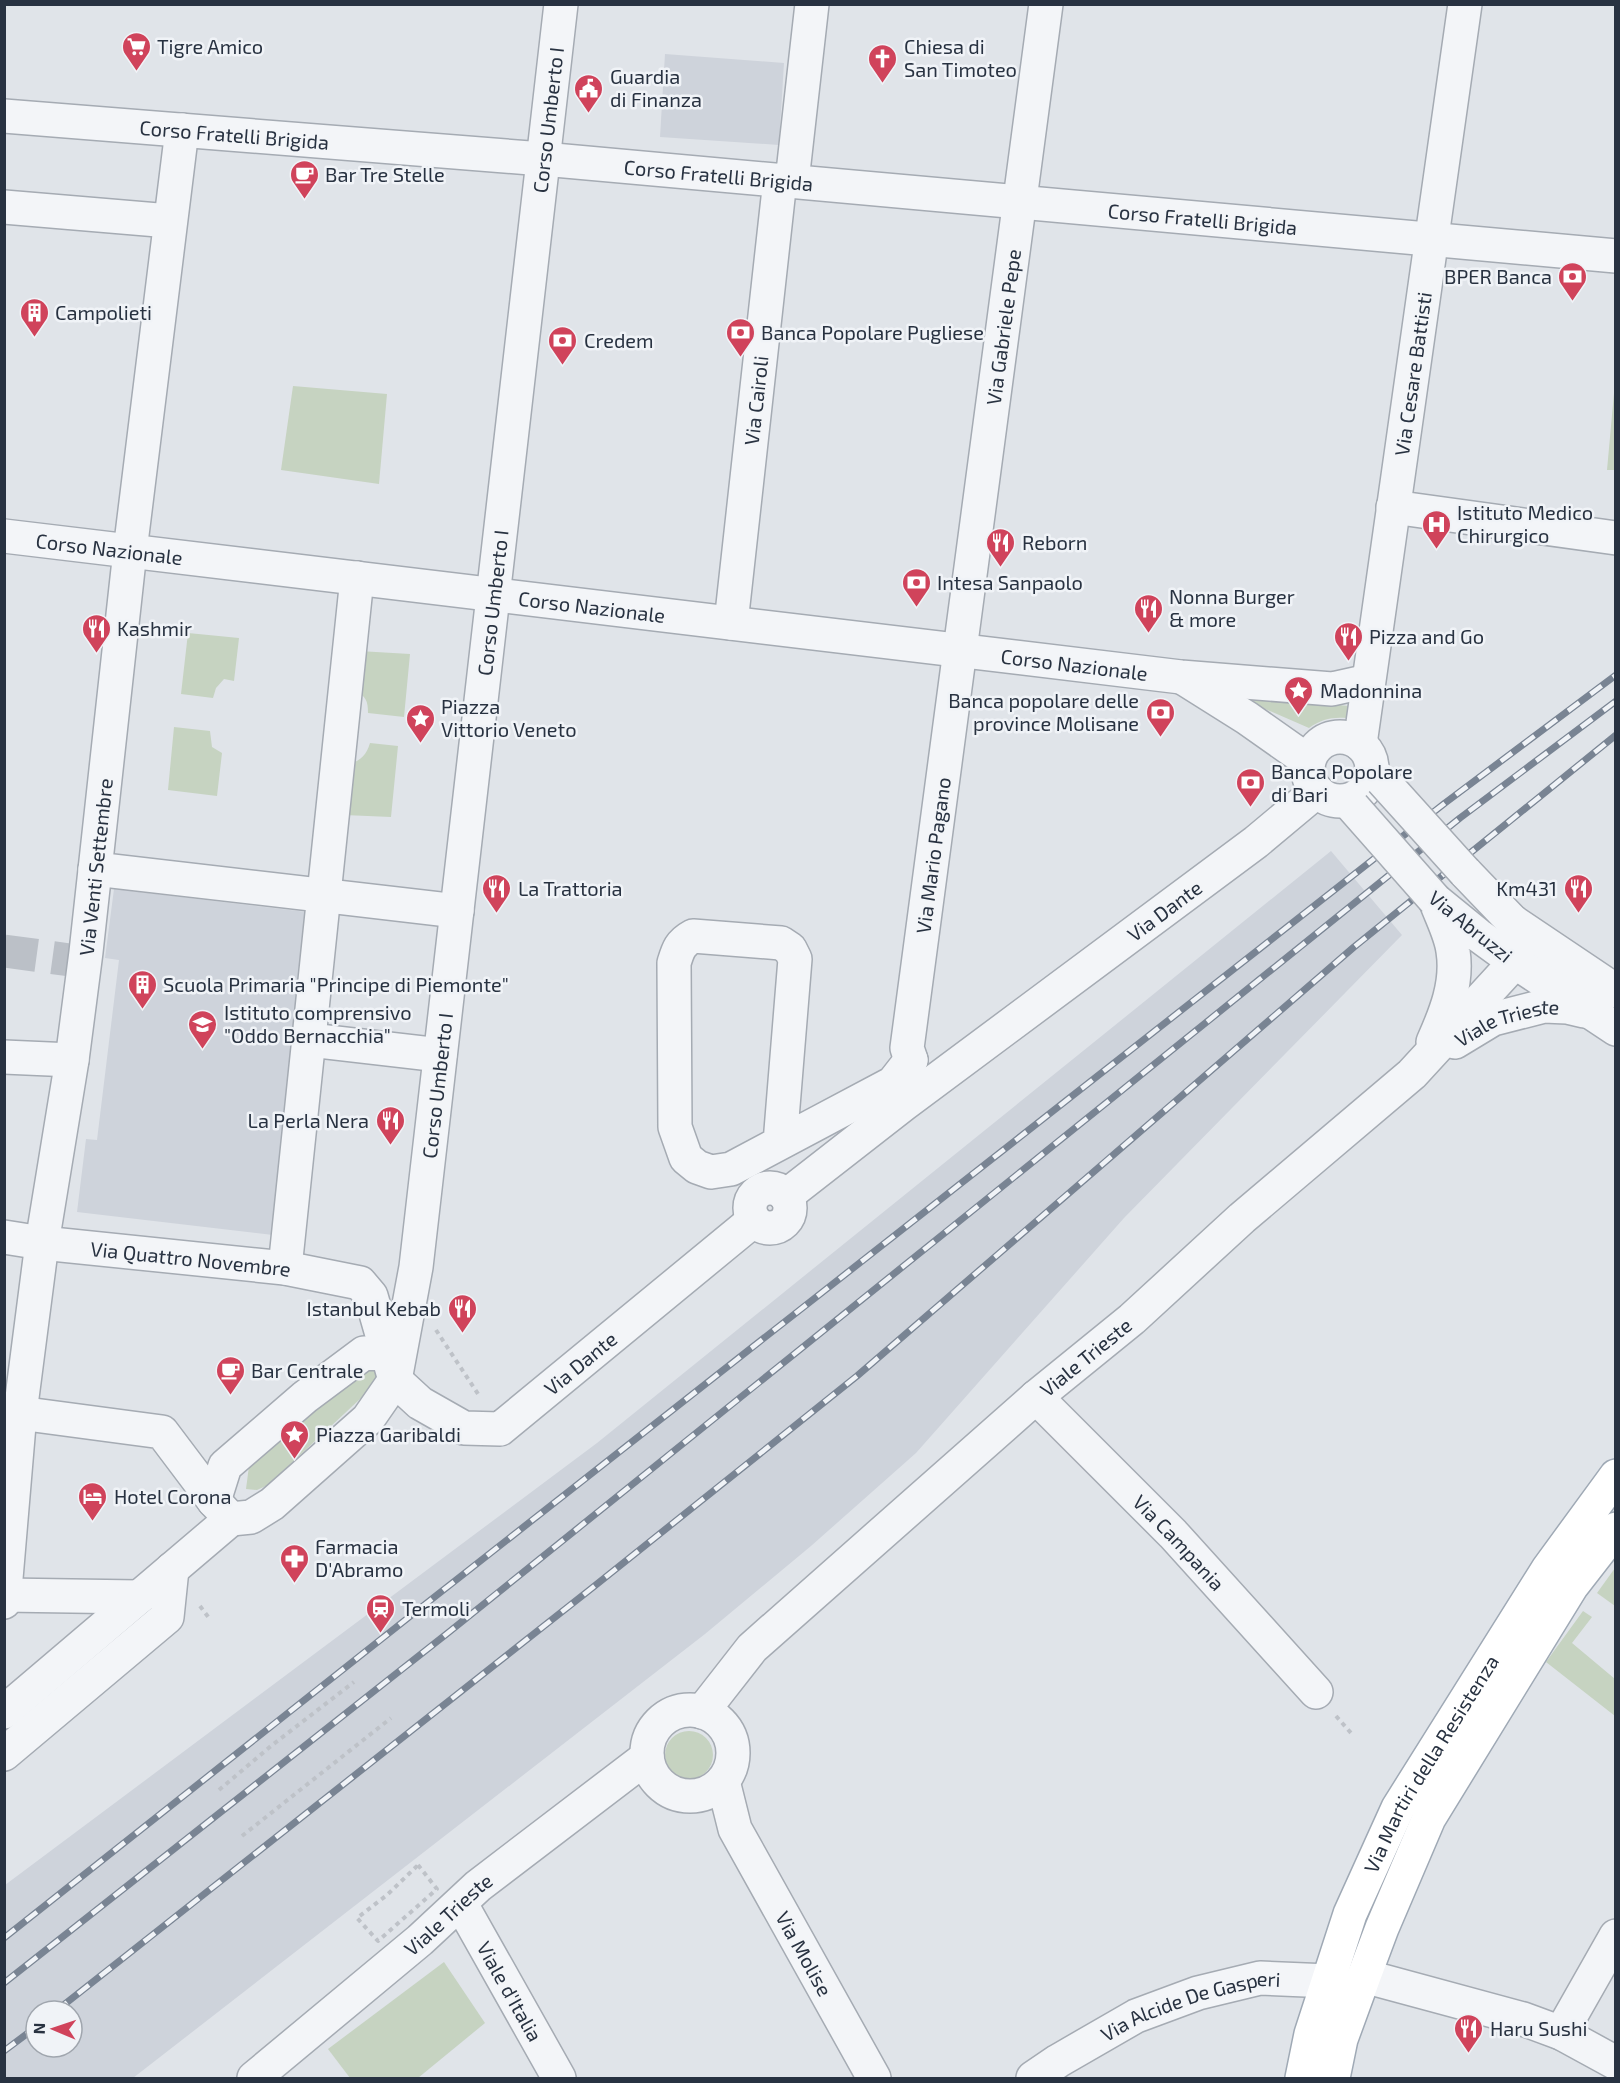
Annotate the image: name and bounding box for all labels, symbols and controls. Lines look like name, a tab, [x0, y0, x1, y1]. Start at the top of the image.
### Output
supermarket icon: Tigre Amico	[120, 30, 152, 72]
place label: Tigre Amico	[157, 34, 263, 58]
place label: Chiesa di San Timoteo	[904, 34, 1017, 81]
church icon: Chiesa di San Timoteo	[867, 42, 899, 84]
street label: Corso Umberto I	[527, 46, 568, 194]
place label: Guardia di Finanza	[610, 64, 702, 111]
public building icon: Guardia di Finanza	[573, 72, 605, 114]
street label: Corso Fratelli Brigida	[139, 115, 330, 154]
street label: Corso Fratelli Brigida	[623, 154, 814, 195]
cafe icon: Bar Tre Stelle	[288, 158, 320, 200]
place label: Bar Tre Stelle	[325, 162, 445, 186]
street label: Corso Fratelli Brigida	[1107, 198, 1298, 239]
street label: Via Gabriele Pepe	[981, 247, 1025, 407]
bank icon: BPER Banca	[1557, 260, 1589, 302]
place label: BPER Banca	[1444, 264, 1552, 288]
street label: Via Cesare Battisti	[1389, 290, 1436, 457]
building icon: Campolieti	[18, 296, 50, 338]
place label: Campolieti	[55, 300, 152, 324]
bank icon: Banca Popolare Pugliese	[724, 316, 756, 358]
place label: Banca Popolare Pugliese	[761, 320, 984, 344]
bank icon: Credem	[547, 324, 579, 366]
place label: Credem	[584, 328, 654, 352]
street label: Via Cairoli	[739, 354, 773, 446]
place label: Istituto Medico Chirurgico	[1457, 500, 1593, 547]
hospital icon: Istituto Medico Chirurgico	[1420, 508, 1452, 550]
restaurant icon: Reborn	[985, 526, 1017, 568]
street label: Corso Nazionale	[34, 528, 184, 569]
street label: Corso Umberto I	[472, 529, 513, 677]
place label: Reborn	[1022, 530, 1087, 554]
bank icon: Intesa Sanpaolo	[900, 566, 932, 608]
place label: Intesa Sanpaolo	[937, 570, 1083, 594]
place label: Nonna Burger & more	[1169, 584, 1295, 631]
street label: Corso Nazionale	[517, 586, 667, 627]
restaurant icon: Nonna Burger & more	[1132, 592, 1164, 634]
restaurant icon: Kashmir	[80, 612, 112, 654]
place label: Kashmir	[117, 616, 192, 640]
restaurant icon: Pizza and Go	[1332, 620, 1364, 662]
place label: Pizza and Go	[1369, 624, 1484, 648]
street label: Corso Nazionale	[1000, 644, 1149, 685]
place icon: Madonnina	[1283, 674, 1315, 716]
place label: Madonnina	[1320, 678, 1422, 702]
place label: Banca popolare delle province Molisane	[948, 688, 1139, 735]
place label: Piazza Vittorio Veneto	[441, 694, 577, 741]
bank icon: Banca popolare delle province Molisane	[1144, 696, 1176, 738]
place icon: Piazza Vittorio Veneto	[404, 702, 436, 744]
place label: Banca Popolare di Bari	[1271, 759, 1413, 806]
bank icon: Banca Popolare di Bari	[1234, 766, 1266, 808]
street label: Via Mario Pagano	[910, 776, 955, 935]
street label: Via Venti Settembre	[74, 777, 117, 957]
restaurant icon: La Trattoria	[481, 872, 513, 914]
restaurant icon: Km431	[1562, 872, 1594, 914]
street label: Via Dante	[1122, 875, 1206, 946]
place label: La Trattoria	[518, 876, 623, 900]
place label: Km431	[1496, 876, 1557, 900]
street label: Via Abruzzi	[1424, 885, 1518, 967]
building icon: Scuola Primaria "Principe di Piemonte"	[126, 968, 158, 1010]
place label: Scuola Primaria "Principe di Piemonte"	[163, 972, 509, 996]
street label: Viale Trieste	[1450, 994, 1560, 1051]
place label: Istituto comprensivo "Oddo Bernacchia"	[224, 1000, 412, 1047]
school or university icon: Istituto comprensivo "Oddo Bernacchia"	[187, 1008, 219, 1050]
street label: Corso Umberto I	[417, 1011, 457, 1160]
restaurant icon: La Perla Nera	[374, 1104, 406, 1146]
place label: La Perla Nera	[248, 1108, 369, 1132]
street label: Via Quattro Novembre	[89, 1236, 293, 1281]
restaurant icon: Istanbul Kebab	[446, 1292, 478, 1334]
place label: Istanbul Kebab	[307, 1296, 441, 1320]
street label: Viale Trieste	[1035, 1313, 1136, 1401]
street label: Via Dante	[539, 1326, 621, 1400]
cafe icon: Bar Centrale	[214, 1354, 246, 1396]
place label: Bar Centrale	[251, 1358, 364, 1382]
place icon: Piazza Garibaldi	[279, 1418, 311, 1460]
place label: Piazza Garibaldi	[316, 1422, 461, 1446]
hotel icon: Hotel Corona	[77, 1480, 109, 1522]
place label: Hotel Corona	[114, 1484, 231, 1508]
street label: Via Campania	[1128, 1489, 1230, 1595]
place label: Farmacia D'Abramo	[315, 1534, 403, 1581]
pharmacy icon: Farmacia D'Abramo	[278, 1542, 310, 1584]
station icon: Termoli	[365, 1592, 397, 1634]
place label: Termoli	[402, 1596, 470, 1620]
street label: Via Martiri della Resistenza	[1358, 1650, 1503, 1876]
street label: Viale Trieste	[399, 1868, 497, 1960]
street label: Via Molise	[771, 1907, 838, 2000]
street label: Viale d'Italia	[472, 1937, 548, 2045]
street label: Via Alcide De Gasperi	[1096, 1966, 1281, 2046]
north arrow	[24, 1999, 84, 2059]
restaurant icon: Haru Sushi	[1453, 2012, 1485, 2054]
place label: Haru Sushi	[1490, 2016, 1588, 2040]
text: N	[29, 2022, 48, 2035]

